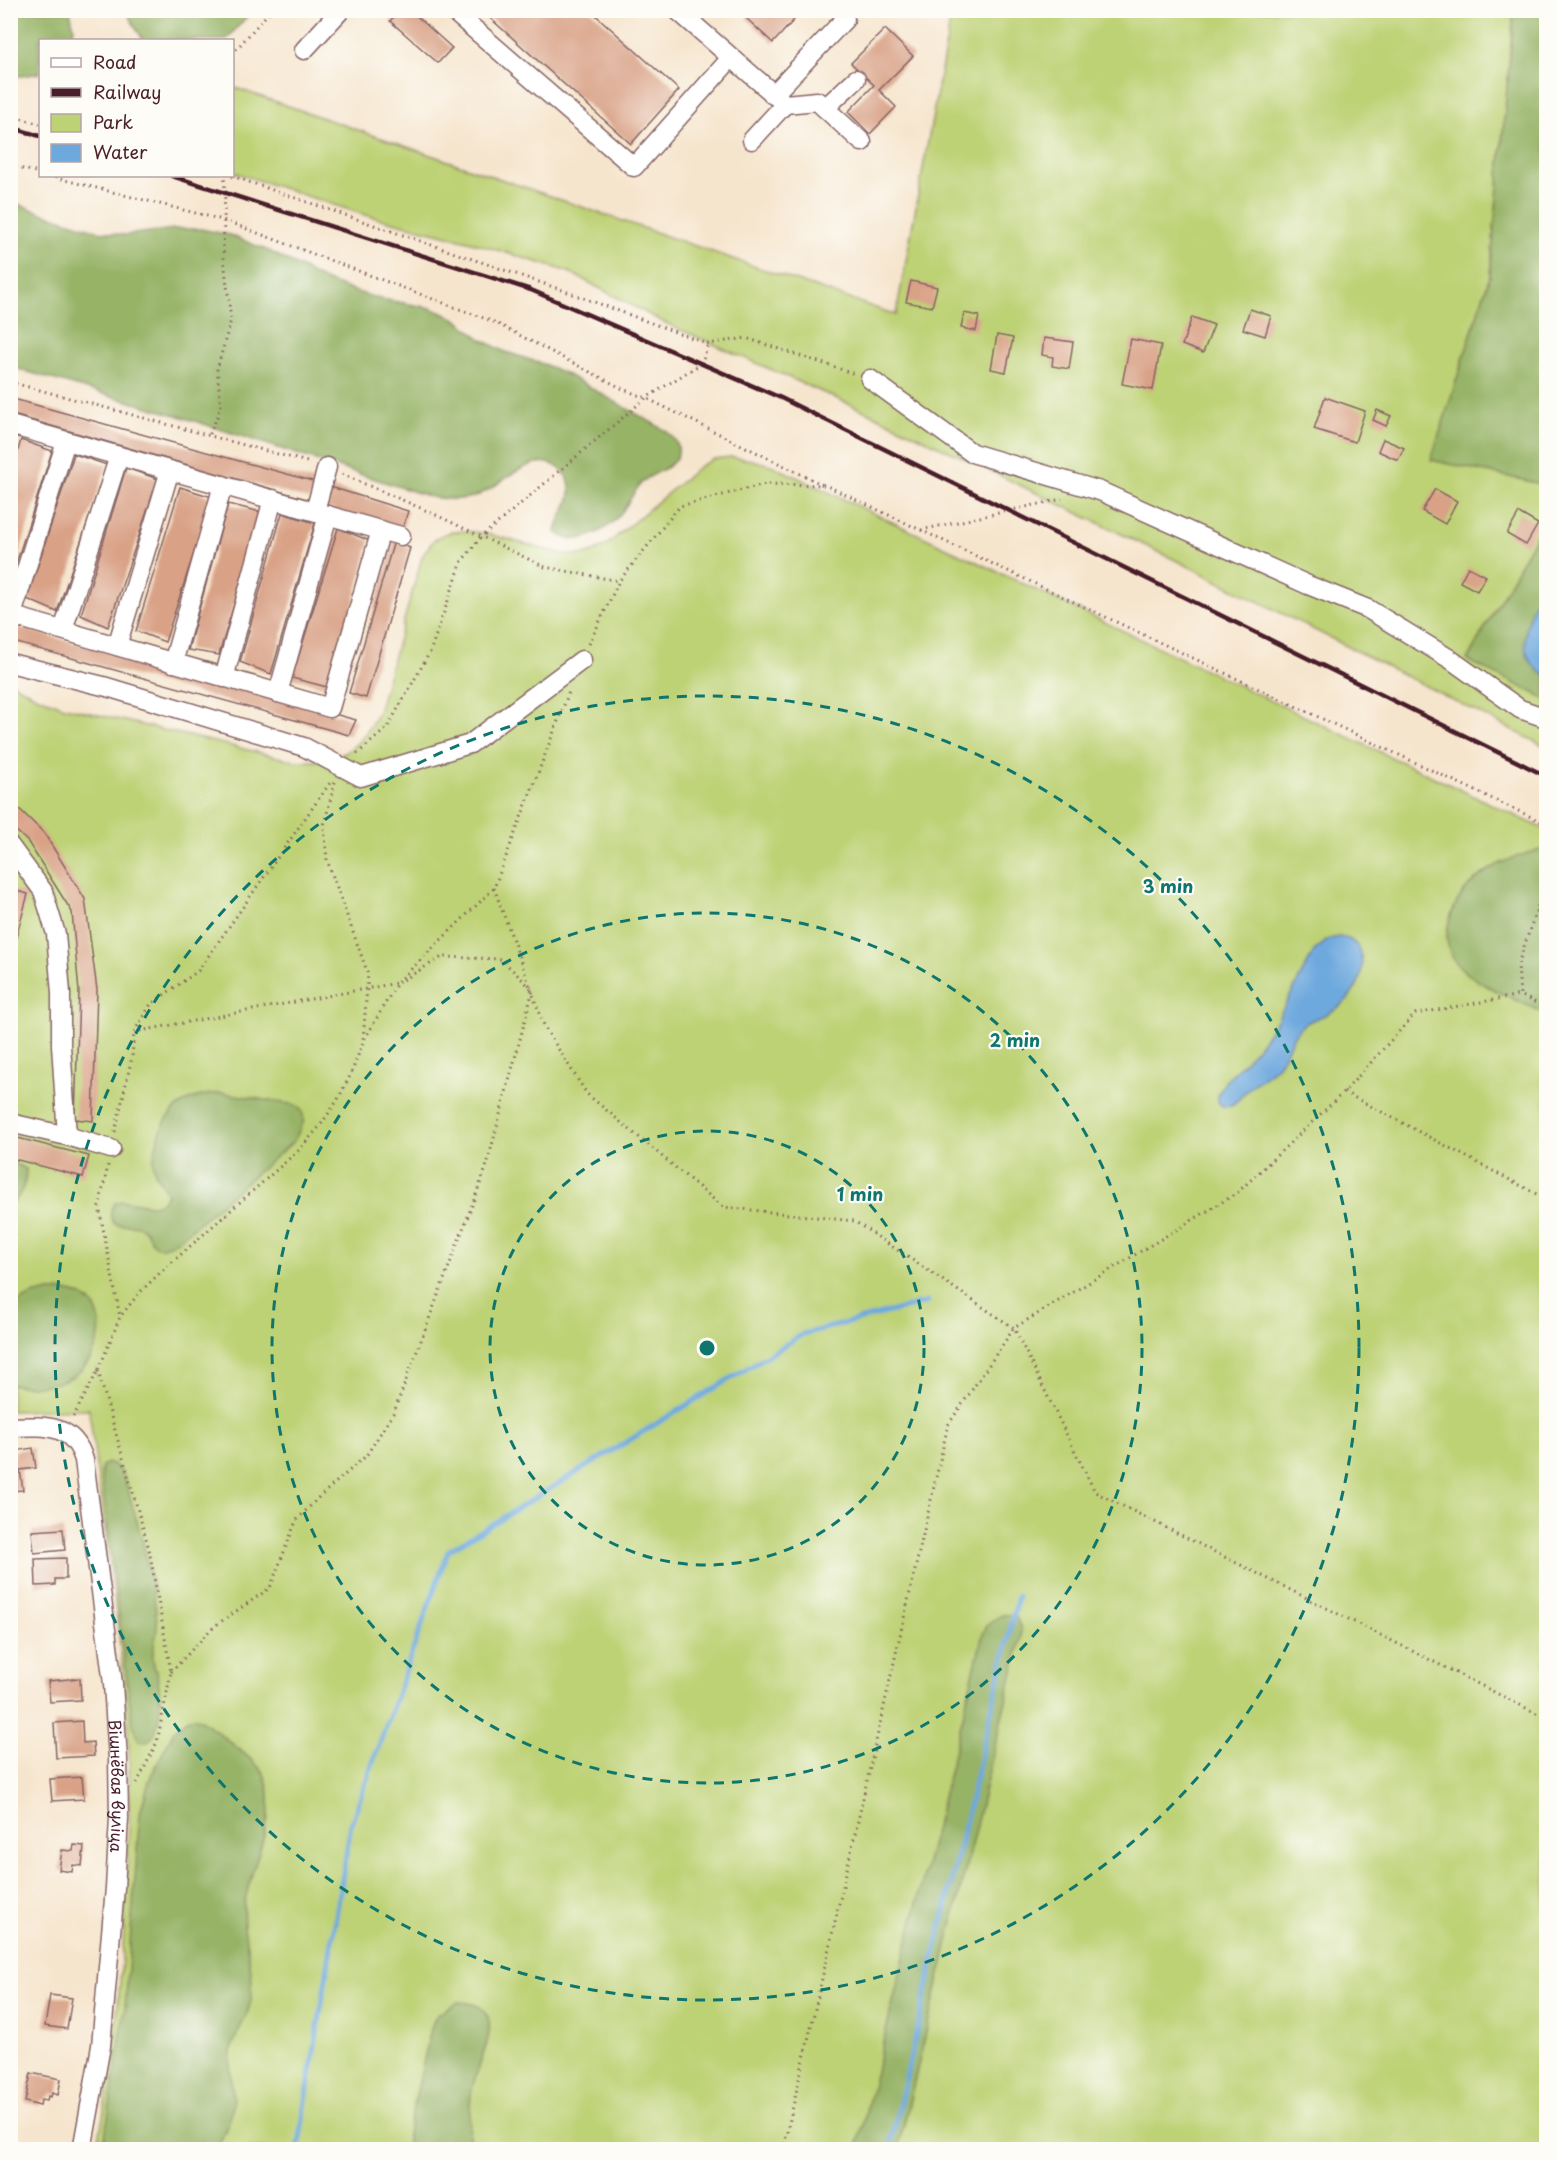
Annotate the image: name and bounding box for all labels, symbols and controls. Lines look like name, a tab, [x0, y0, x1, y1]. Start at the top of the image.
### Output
legend	[39, 39, 234, 177]
text: Road	[93, 48, 137, 75]
text: Railway	[93, 78, 161, 105]
text: Park	[93, 108, 133, 135]
text: Water	[93, 138, 148, 165]
text: 3 min	[1143, 872, 1193, 899]
text: 2 min	[990, 1026, 1040, 1053]
text: 1 min	[837, 1180, 883, 1207]
centre of rings	[697, 1338, 717, 1358]
street label: Вішнёвая вуліца	[103, 1719, 131, 1854]

